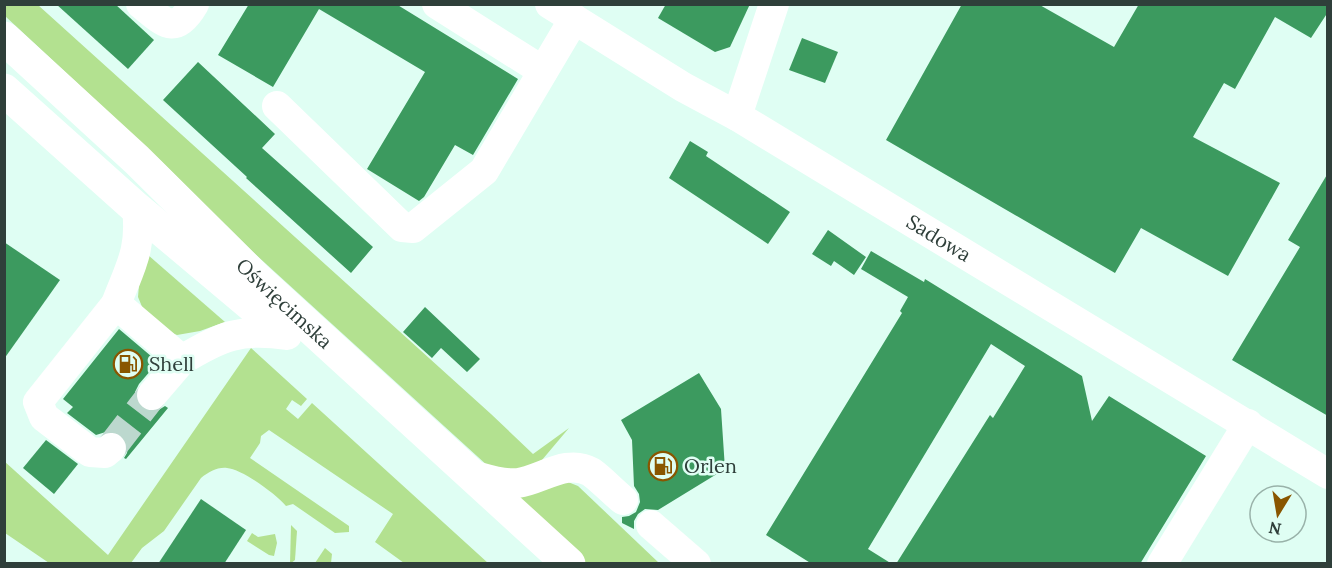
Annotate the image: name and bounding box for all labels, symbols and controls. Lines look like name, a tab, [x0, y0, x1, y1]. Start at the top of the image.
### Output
street label: Sadowa	[902, 209, 976, 267]
street label: Oświęcimska	[231, 253, 338, 354]
fuel station icon: Shell	[112, 348, 144, 380]
place label: Shell	[149, 351, 194, 376]
fuel station icon: Orlen	[647, 450, 679, 482]
place label: Orlen	[684, 453, 737, 478]
north arrow	[1248, 484, 1308, 544]
text: N	[1267, 518, 1283, 540]

